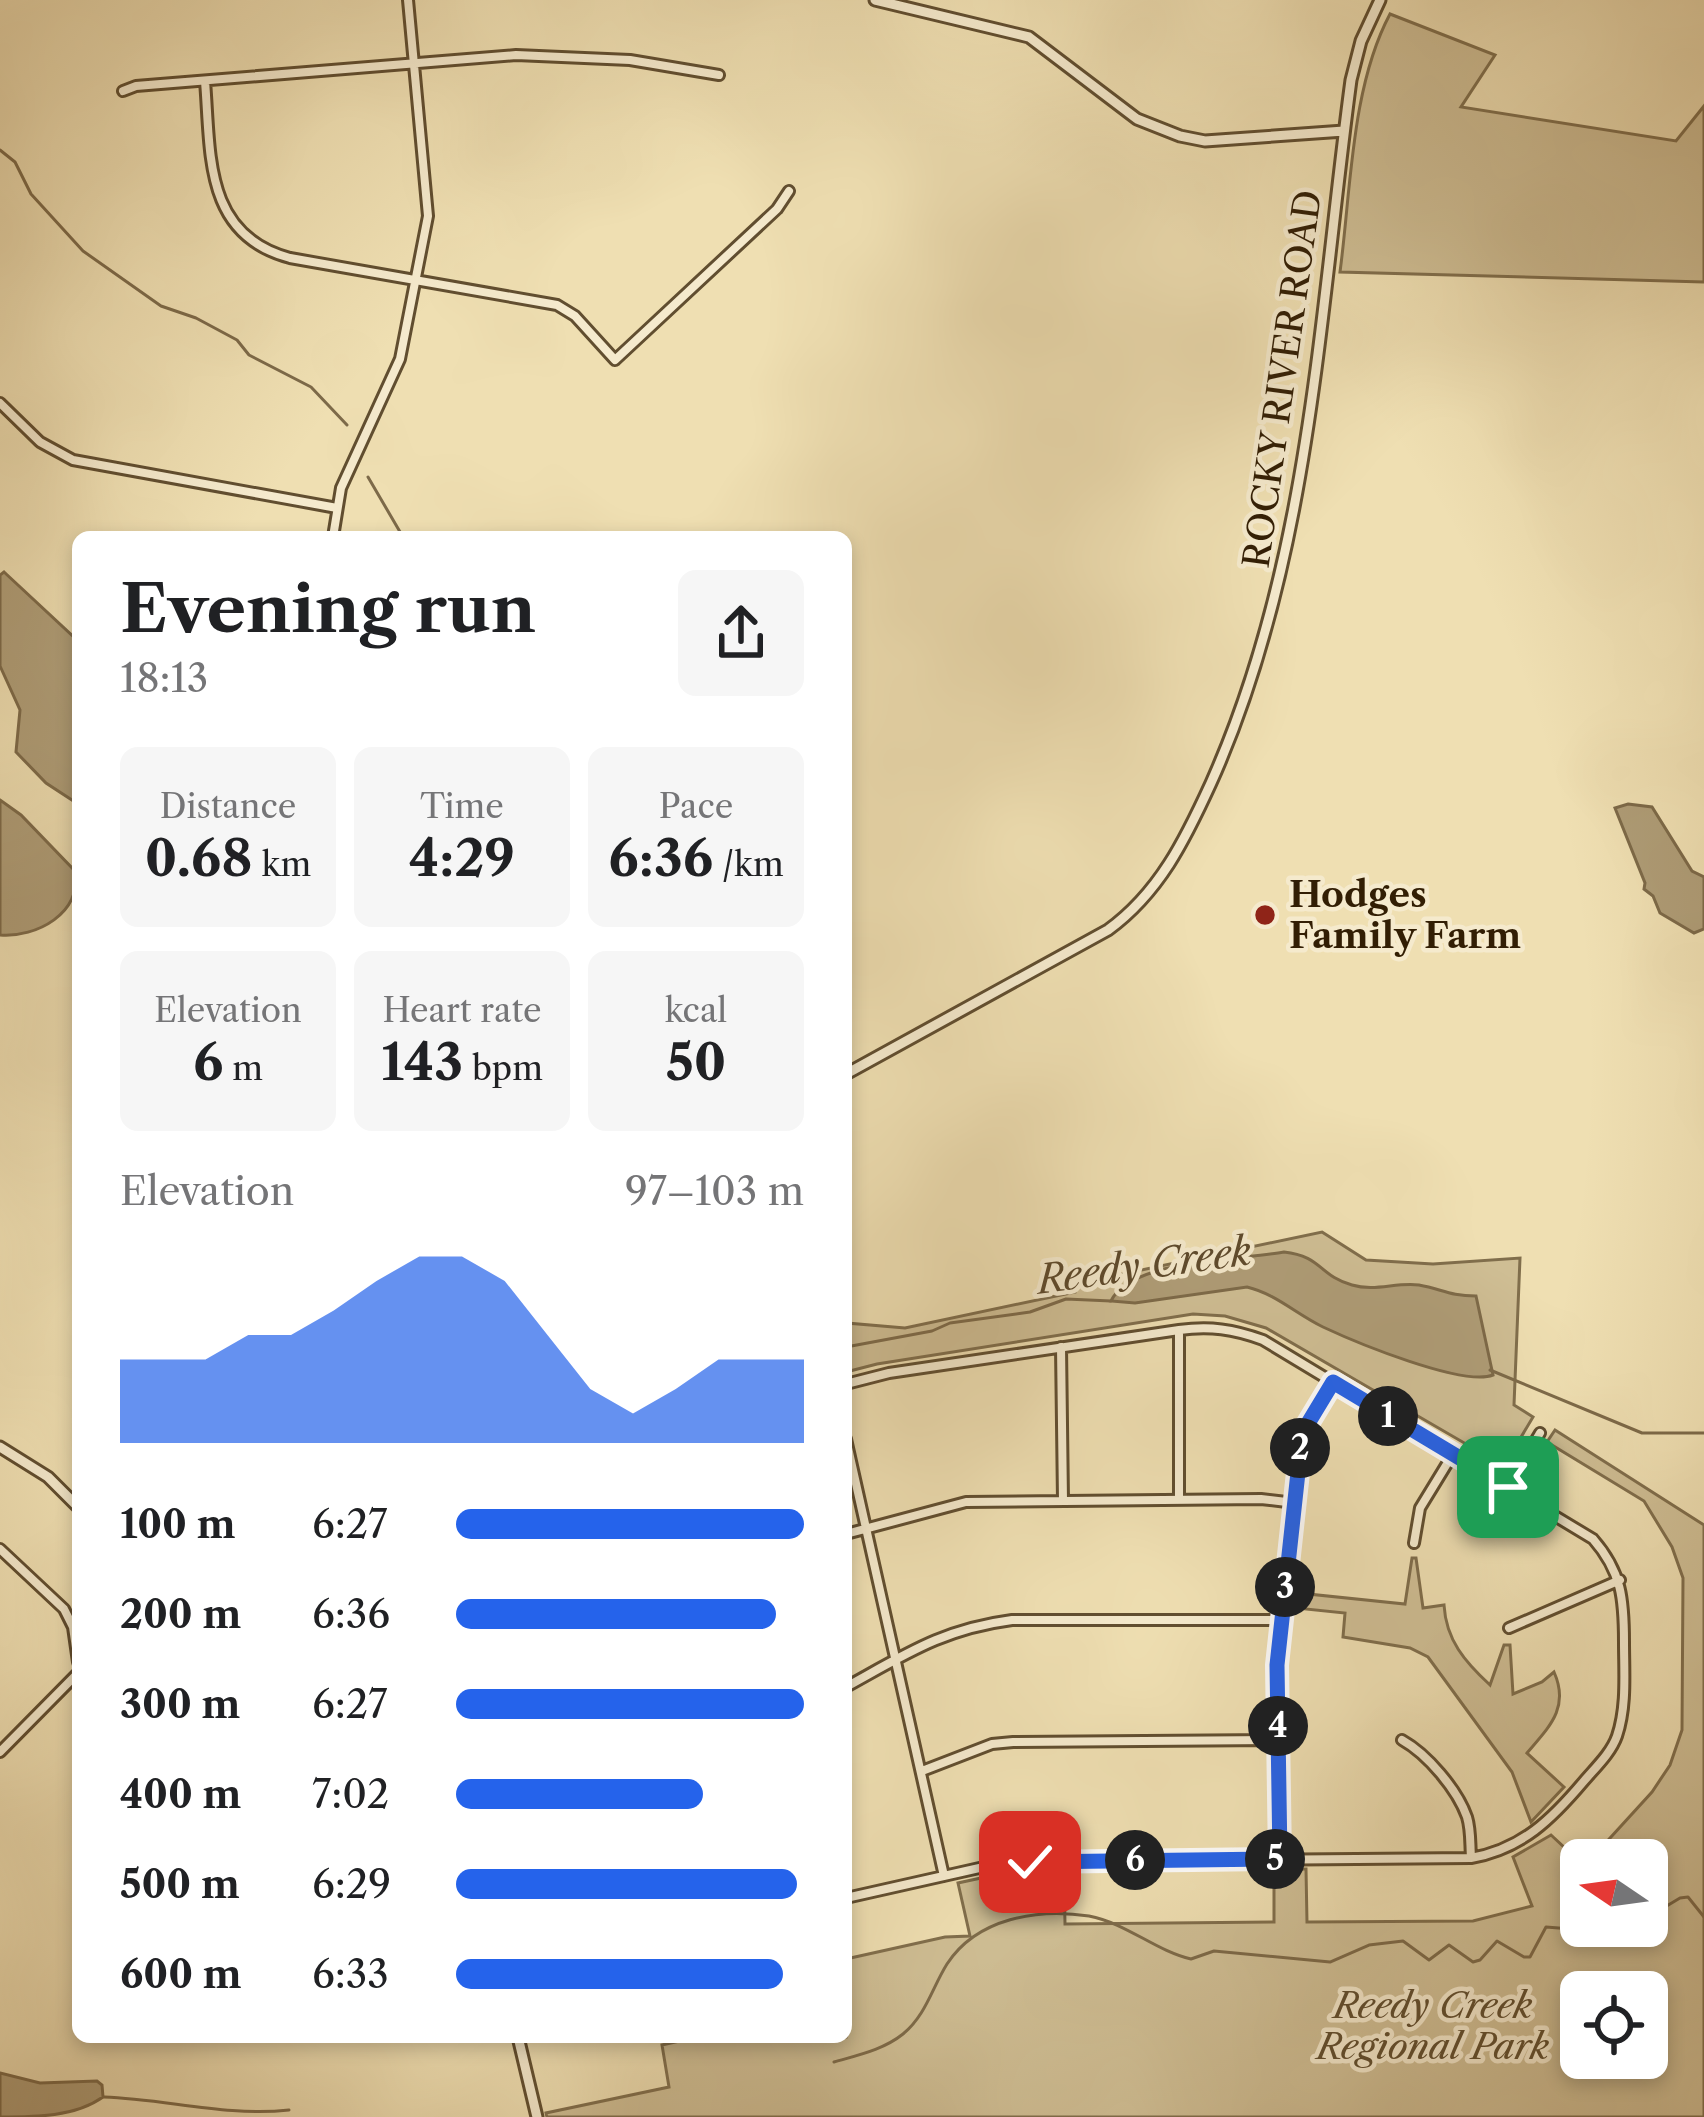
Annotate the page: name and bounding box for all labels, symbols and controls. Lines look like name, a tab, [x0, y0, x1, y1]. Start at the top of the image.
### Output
street label: ROCKY RIVER ROAD	[1234, 187, 1330, 571]
text: Evening run	[120, 568, 536, 649]
button: share	[678, 570, 804, 696]
text: 18:13	[120, 654, 208, 702]
text: Distance	[160, 786, 296, 827]
text: Time	[420, 786, 504, 827]
text: Pace	[659, 786, 733, 827]
text: 0.68	[145, 827, 253, 889]
text: 4:29	[409, 827, 515, 889]
text: 6:36	[608, 827, 713, 889]
text: km	[253, 844, 311, 885]
text: /km	[713, 844, 784, 885]
place label: Hodges Family Farm	[1289, 872, 1521, 957]
marker: Hodges Family Farm	[1252, 902, 1278, 928]
text: Elevation	[154, 990, 302, 1031]
text: Heart rate	[382, 990, 542, 1031]
text: kcal	[665, 990, 727, 1031]
text: 6	[193, 1031, 223, 1093]
text: 143	[381, 1031, 463, 1093]
text: 50	[666, 1031, 726, 1093]
text: m	[223, 1048, 263, 1089]
text: bpm	[463, 1048, 543, 1089]
text: Elevation	[120, 1167, 294, 1215]
text: 97–103 m	[625, 1167, 804, 1215]
water label: Reedy Creek	[1031, 1226, 1254, 1304]
pin: 1	[1358, 1386, 1418, 1446]
text: 1	[1381, 1395, 1395, 1436]
pin: 2	[1270, 1418, 1330, 1478]
text: 2	[1290, 1427, 1310, 1468]
pin	[1457, 1436, 1559, 1538]
icon: arrive	[1475, 1454, 1541, 1520]
text: 100 m	[120, 1500, 236, 1548]
text: 6:27	[312, 1500, 387, 1548]
pin: 3	[1255, 1557, 1315, 1617]
text: 3	[1276, 1566, 1294, 1607]
text: 200 m	[120, 1590, 241, 1638]
text: 6:36	[312, 1590, 390, 1638]
text: 300 m	[120, 1680, 240, 1728]
text: 6:27	[312, 1680, 387, 1728]
pin: 4	[1248, 1696, 1308, 1756]
text: 4	[1268, 1705, 1288, 1746]
text: 400 m	[120, 1770, 241, 1818]
text: 7:02	[312, 1770, 389, 1818]
pin	[979, 1811, 1081, 1913]
icon: check	[997, 1829, 1063, 1895]
pin: 5	[1245, 1829, 1305, 1889]
pin: 6	[1105, 1830, 1165, 1890]
text: 5	[1266, 1838, 1284, 1879]
text: 6	[1125, 1839, 1145, 1880]
north arrow	[1560, 1839, 1668, 1947]
map controls	[1560, 1839, 1668, 2079]
text: 500 m	[120, 1860, 240, 1908]
text: 6:29	[312, 1860, 391, 1908]
text: 600 m	[120, 1950, 242, 1998]
text: 6:33	[312, 1950, 389, 1998]
button: locate	[1560, 1971, 1668, 2079]
park label: Reedy Creek Regional Park	[1314, 1983, 1549, 2068]

